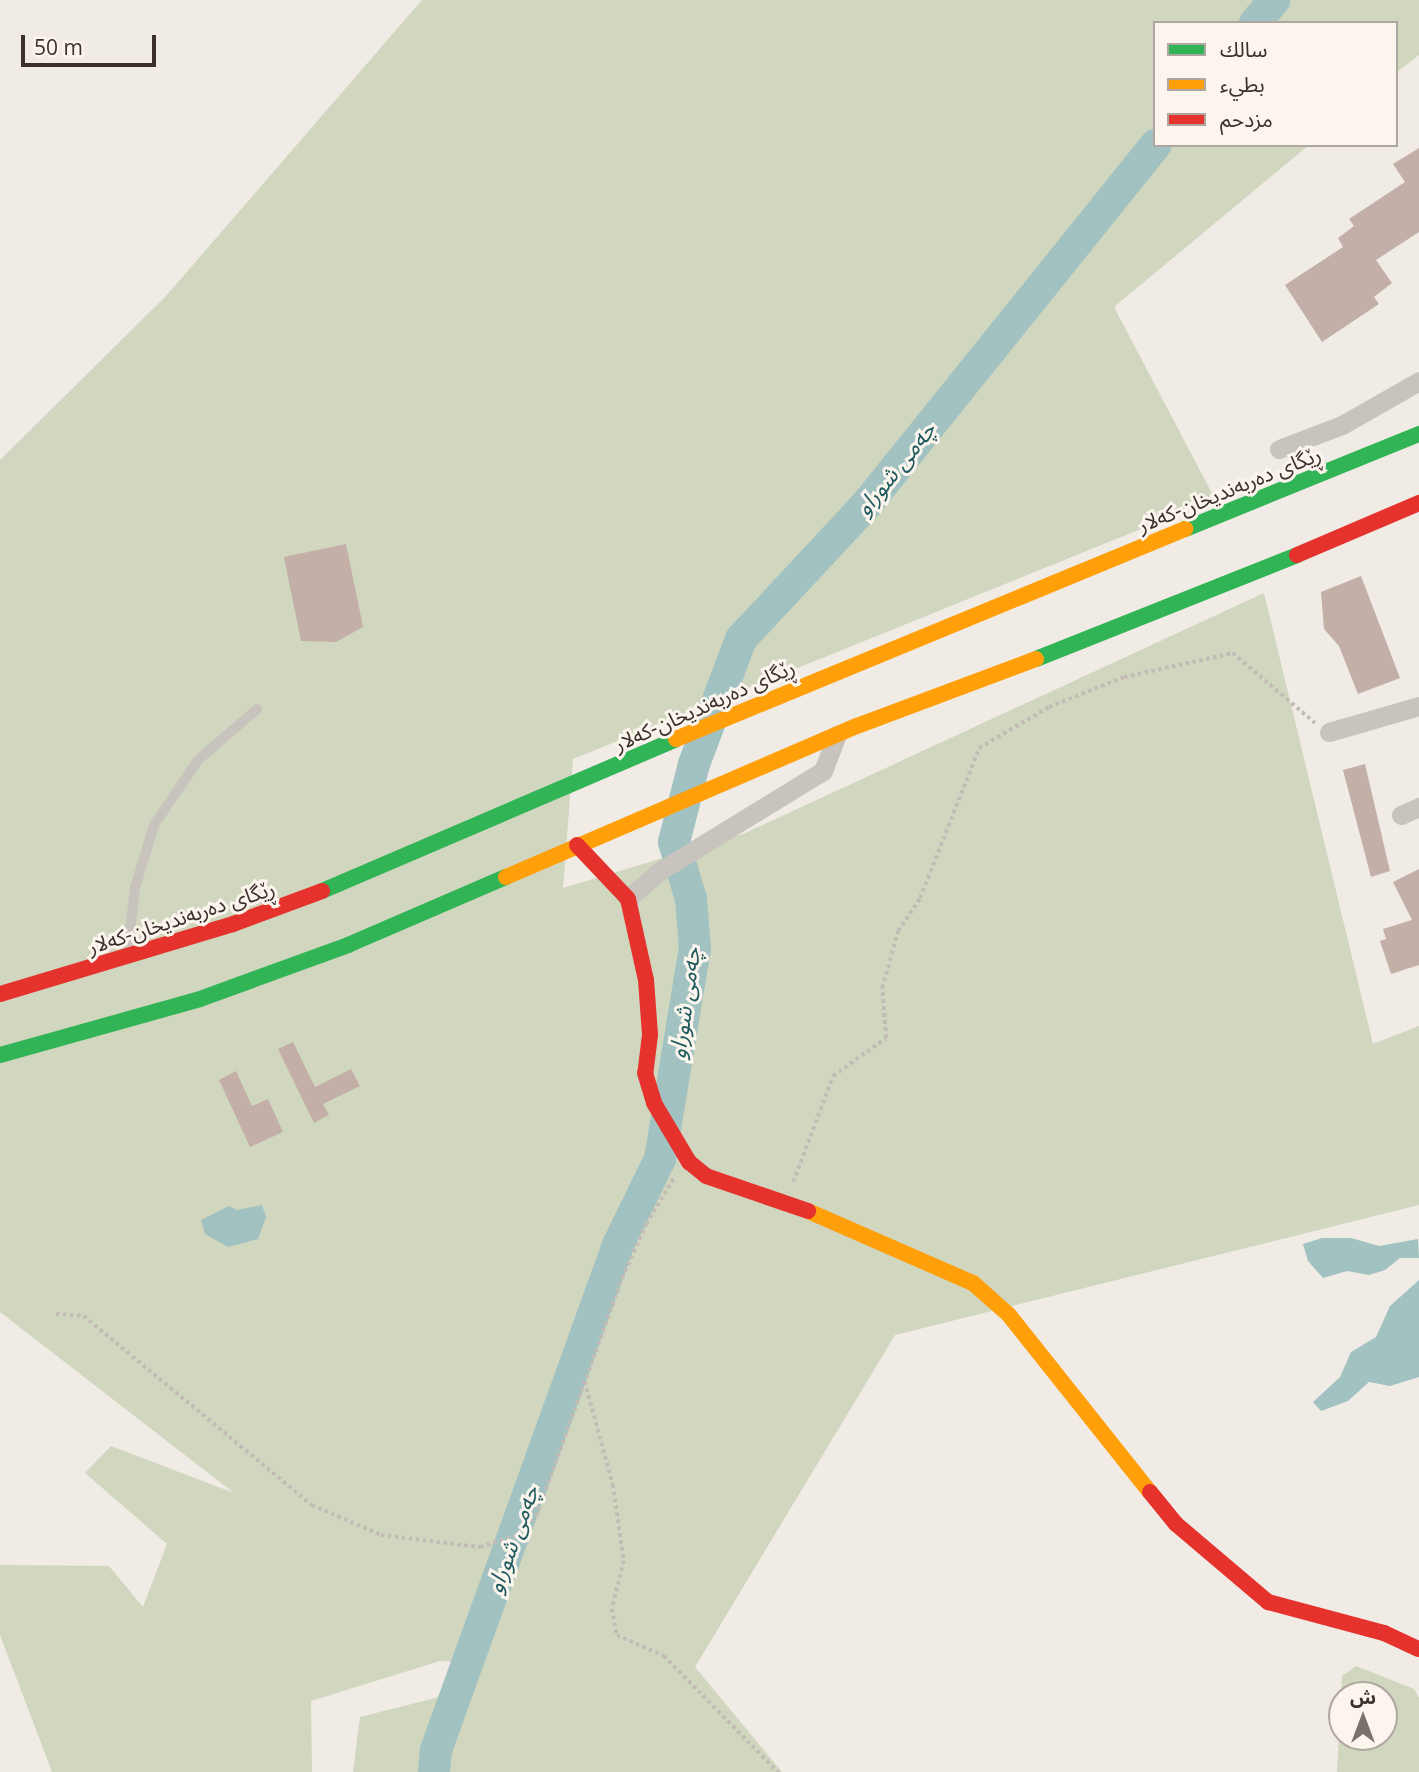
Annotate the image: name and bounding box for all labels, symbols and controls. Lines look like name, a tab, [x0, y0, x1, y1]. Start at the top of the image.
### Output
scale bar	[24, 21, 159, 65]
legend	[1153, 21, 1398, 147]
text: 50 m	[34, 33, 83, 61]
text: سالك	[1220, 35, 1267, 63]
text: بطيء	[1220, 70, 1265, 98]
text: مزدحم	[1220, 105, 1273, 133]
water label: چەمی شوراو	[849, 416, 941, 520]
street label: ڕێگای دەربەندیخان-کەلار	[1134, 441, 1324, 537]
street label: ڕێگای دەربەندیخان-کەلار	[610, 654, 798, 756]
street label: ڕێگای دەربەندیخان-کەلار	[84, 875, 278, 959]
water label: چەمی شوراو	[663, 946, 705, 1060]
water label: چەمی شوراو	[480, 1482, 544, 1596]
north arrow	[1328, 1681, 1398, 1751]
text: ش	[1350, 1684, 1376, 1710]

